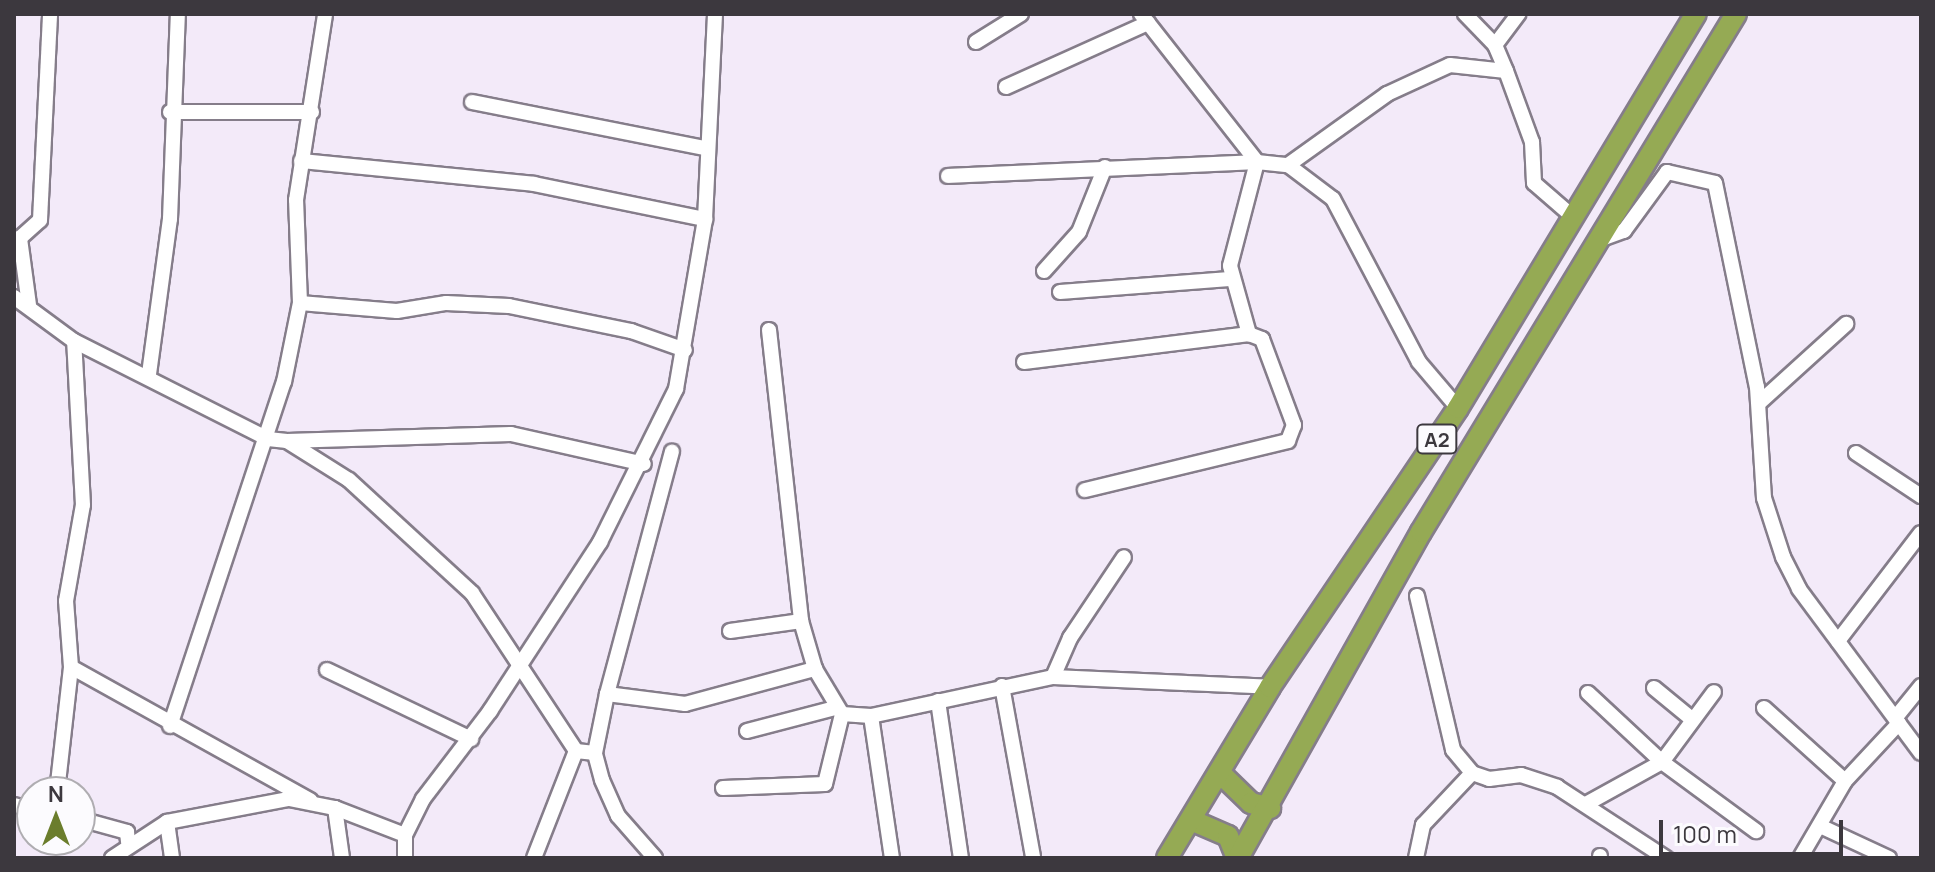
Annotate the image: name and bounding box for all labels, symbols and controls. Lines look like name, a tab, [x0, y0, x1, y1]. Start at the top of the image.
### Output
road number: A2	[1415, 423, 1459, 455]
north arrow	[16, 776, 96, 856]
text: N	[48, 779, 64, 809]
scale bar	[1663, 804, 1847, 854]
text: 100 m	[1673, 817, 1737, 850]

